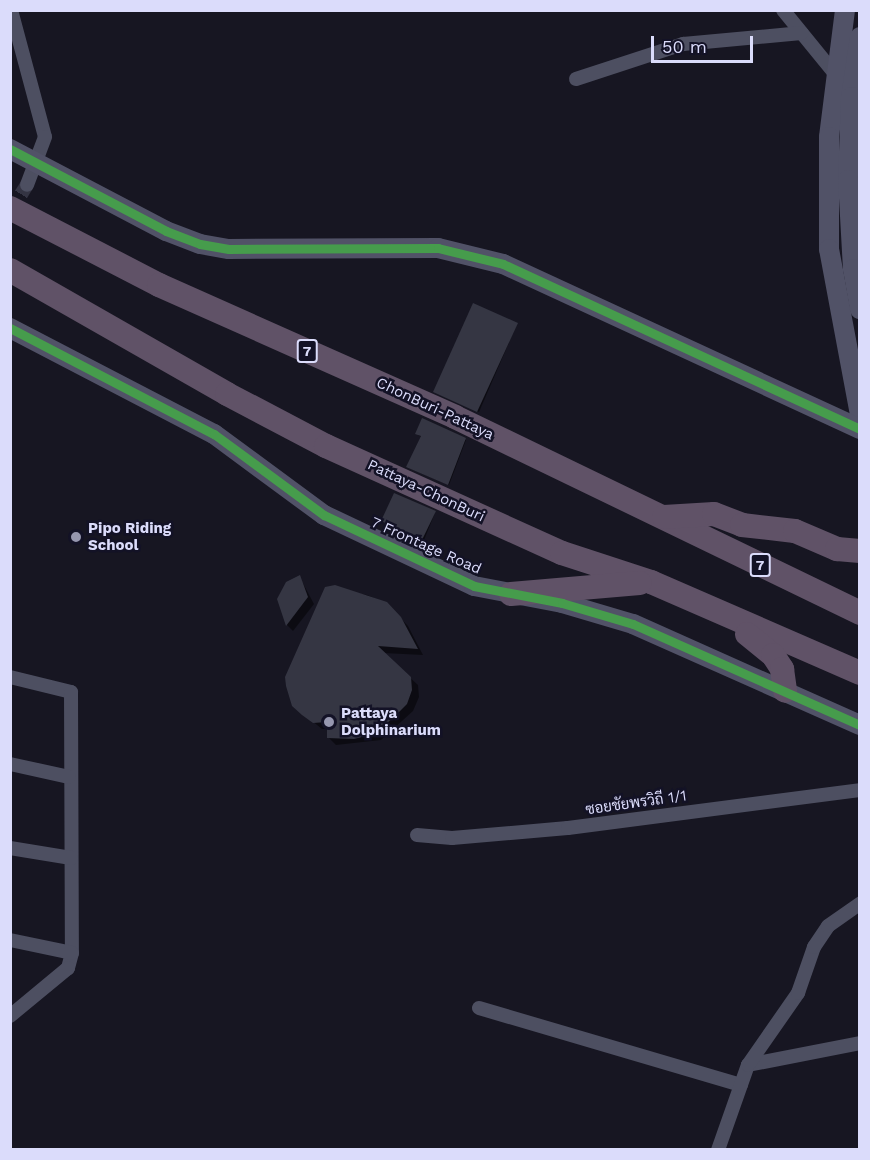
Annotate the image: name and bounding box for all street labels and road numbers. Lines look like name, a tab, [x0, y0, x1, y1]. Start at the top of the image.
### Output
road number: 7	[296, 340, 318, 362]
street label: ChonBuri-Pattaya	[373, 374, 497, 444]
street label: Pattaya-ChonBuri	[364, 456, 488, 526]
street label: 7 Frontage Road	[368, 514, 484, 578]
road number: 7	[750, 554, 771, 576]
street label: ซอยชัยพรวิถี 1/1	[584, 787, 688, 819]

